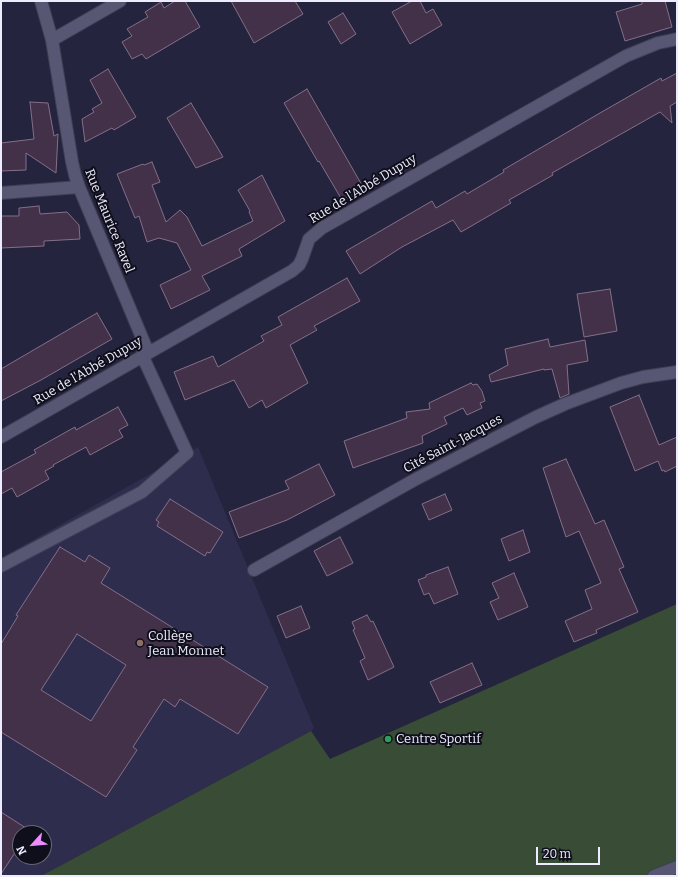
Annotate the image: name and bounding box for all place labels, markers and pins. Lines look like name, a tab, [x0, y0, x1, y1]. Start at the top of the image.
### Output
place label: Collège Jean Monnet	[148, 628, 224, 659]
marker: Collège Jean Monnet	[135, 638, 145, 648]
place label: Centre Sportif	[396, 731, 481, 747]
marker: Centre Sportif	[383, 734, 393, 744]

